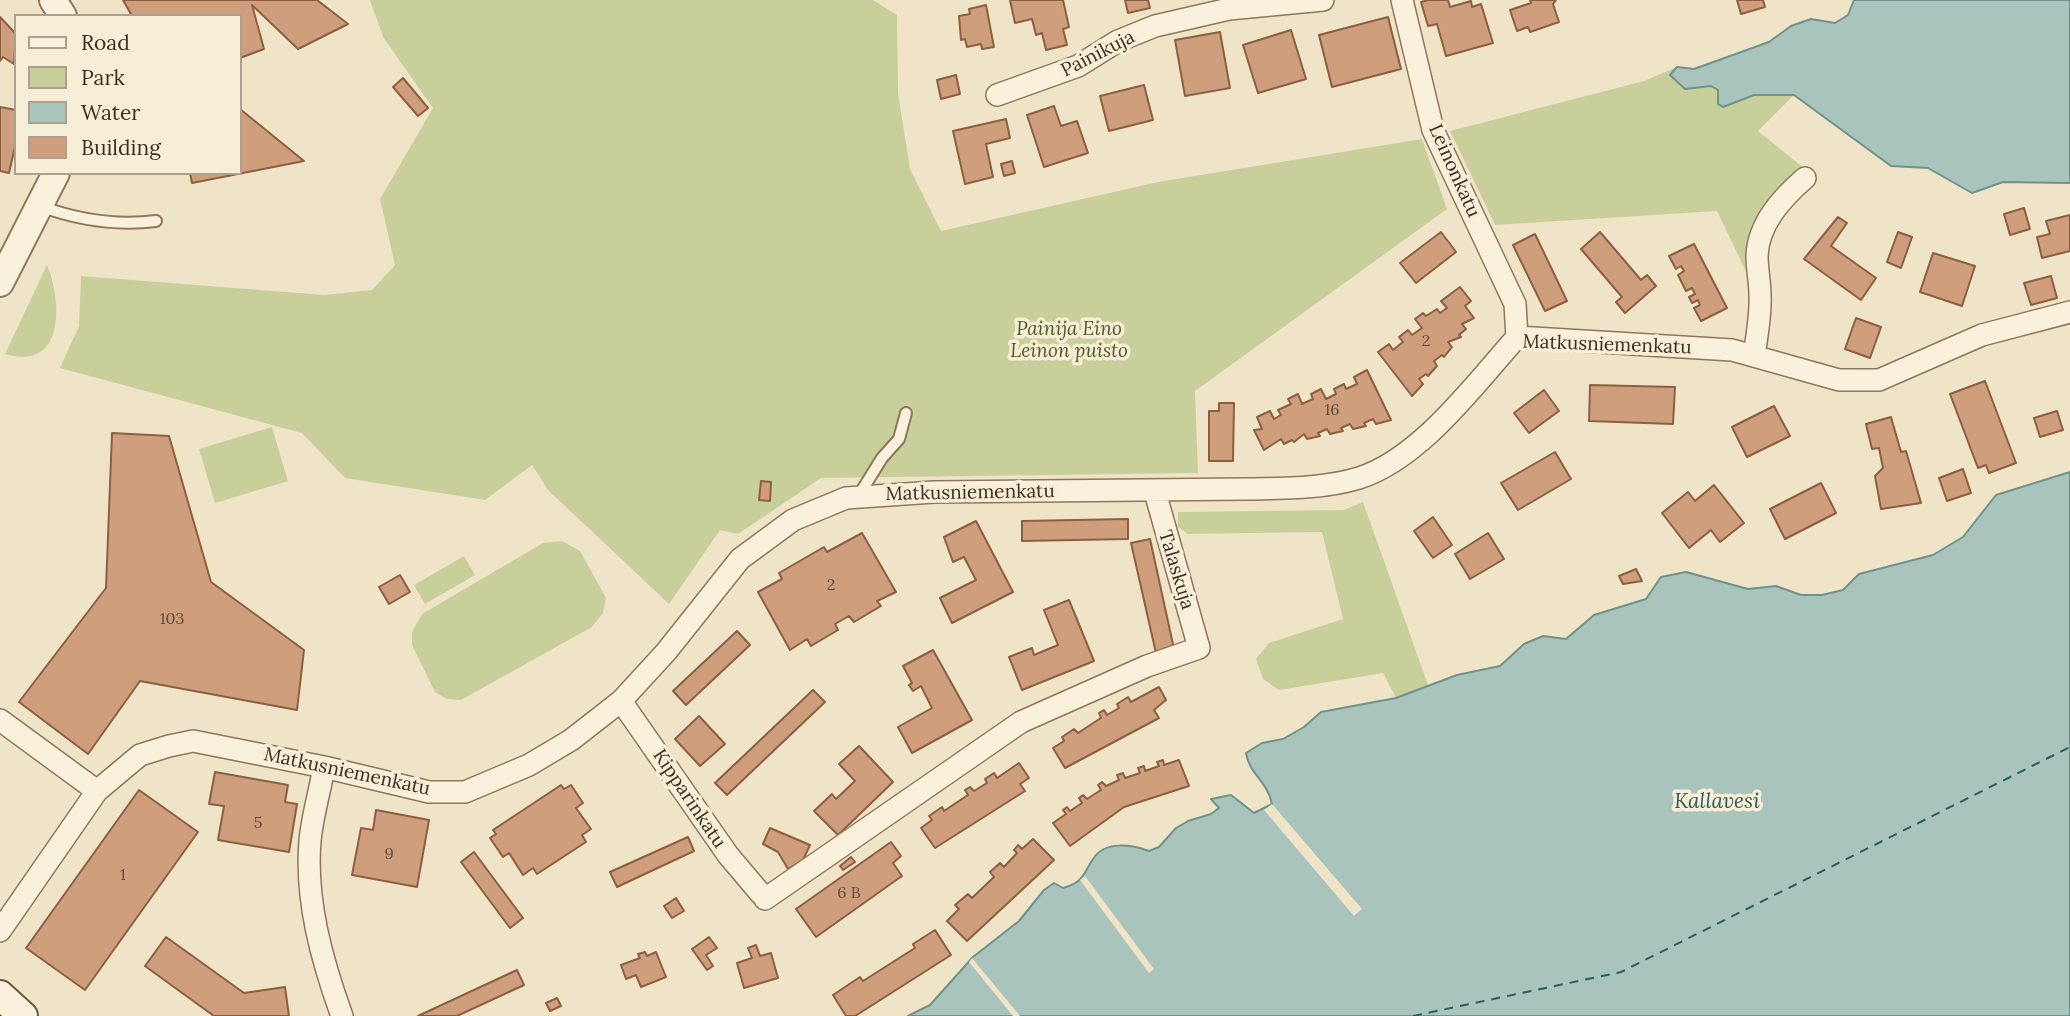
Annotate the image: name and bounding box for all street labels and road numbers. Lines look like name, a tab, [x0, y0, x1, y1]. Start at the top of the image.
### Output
street label: Painikuja	[1057, 26, 1139, 82]
street label: Leinonkatu	[1423, 121, 1485, 221]
street label: Matkusniemenkatu	[1522, 331, 1692, 359]
street label: Matkusniemenkatu	[885, 480, 1055, 506]
street label: Talaskuja	[1153, 528, 1199, 612]
street label: Matkusniemenkatu	[262, 743, 432, 801]
street label: Kipparinkatu	[648, 745, 730, 853]

